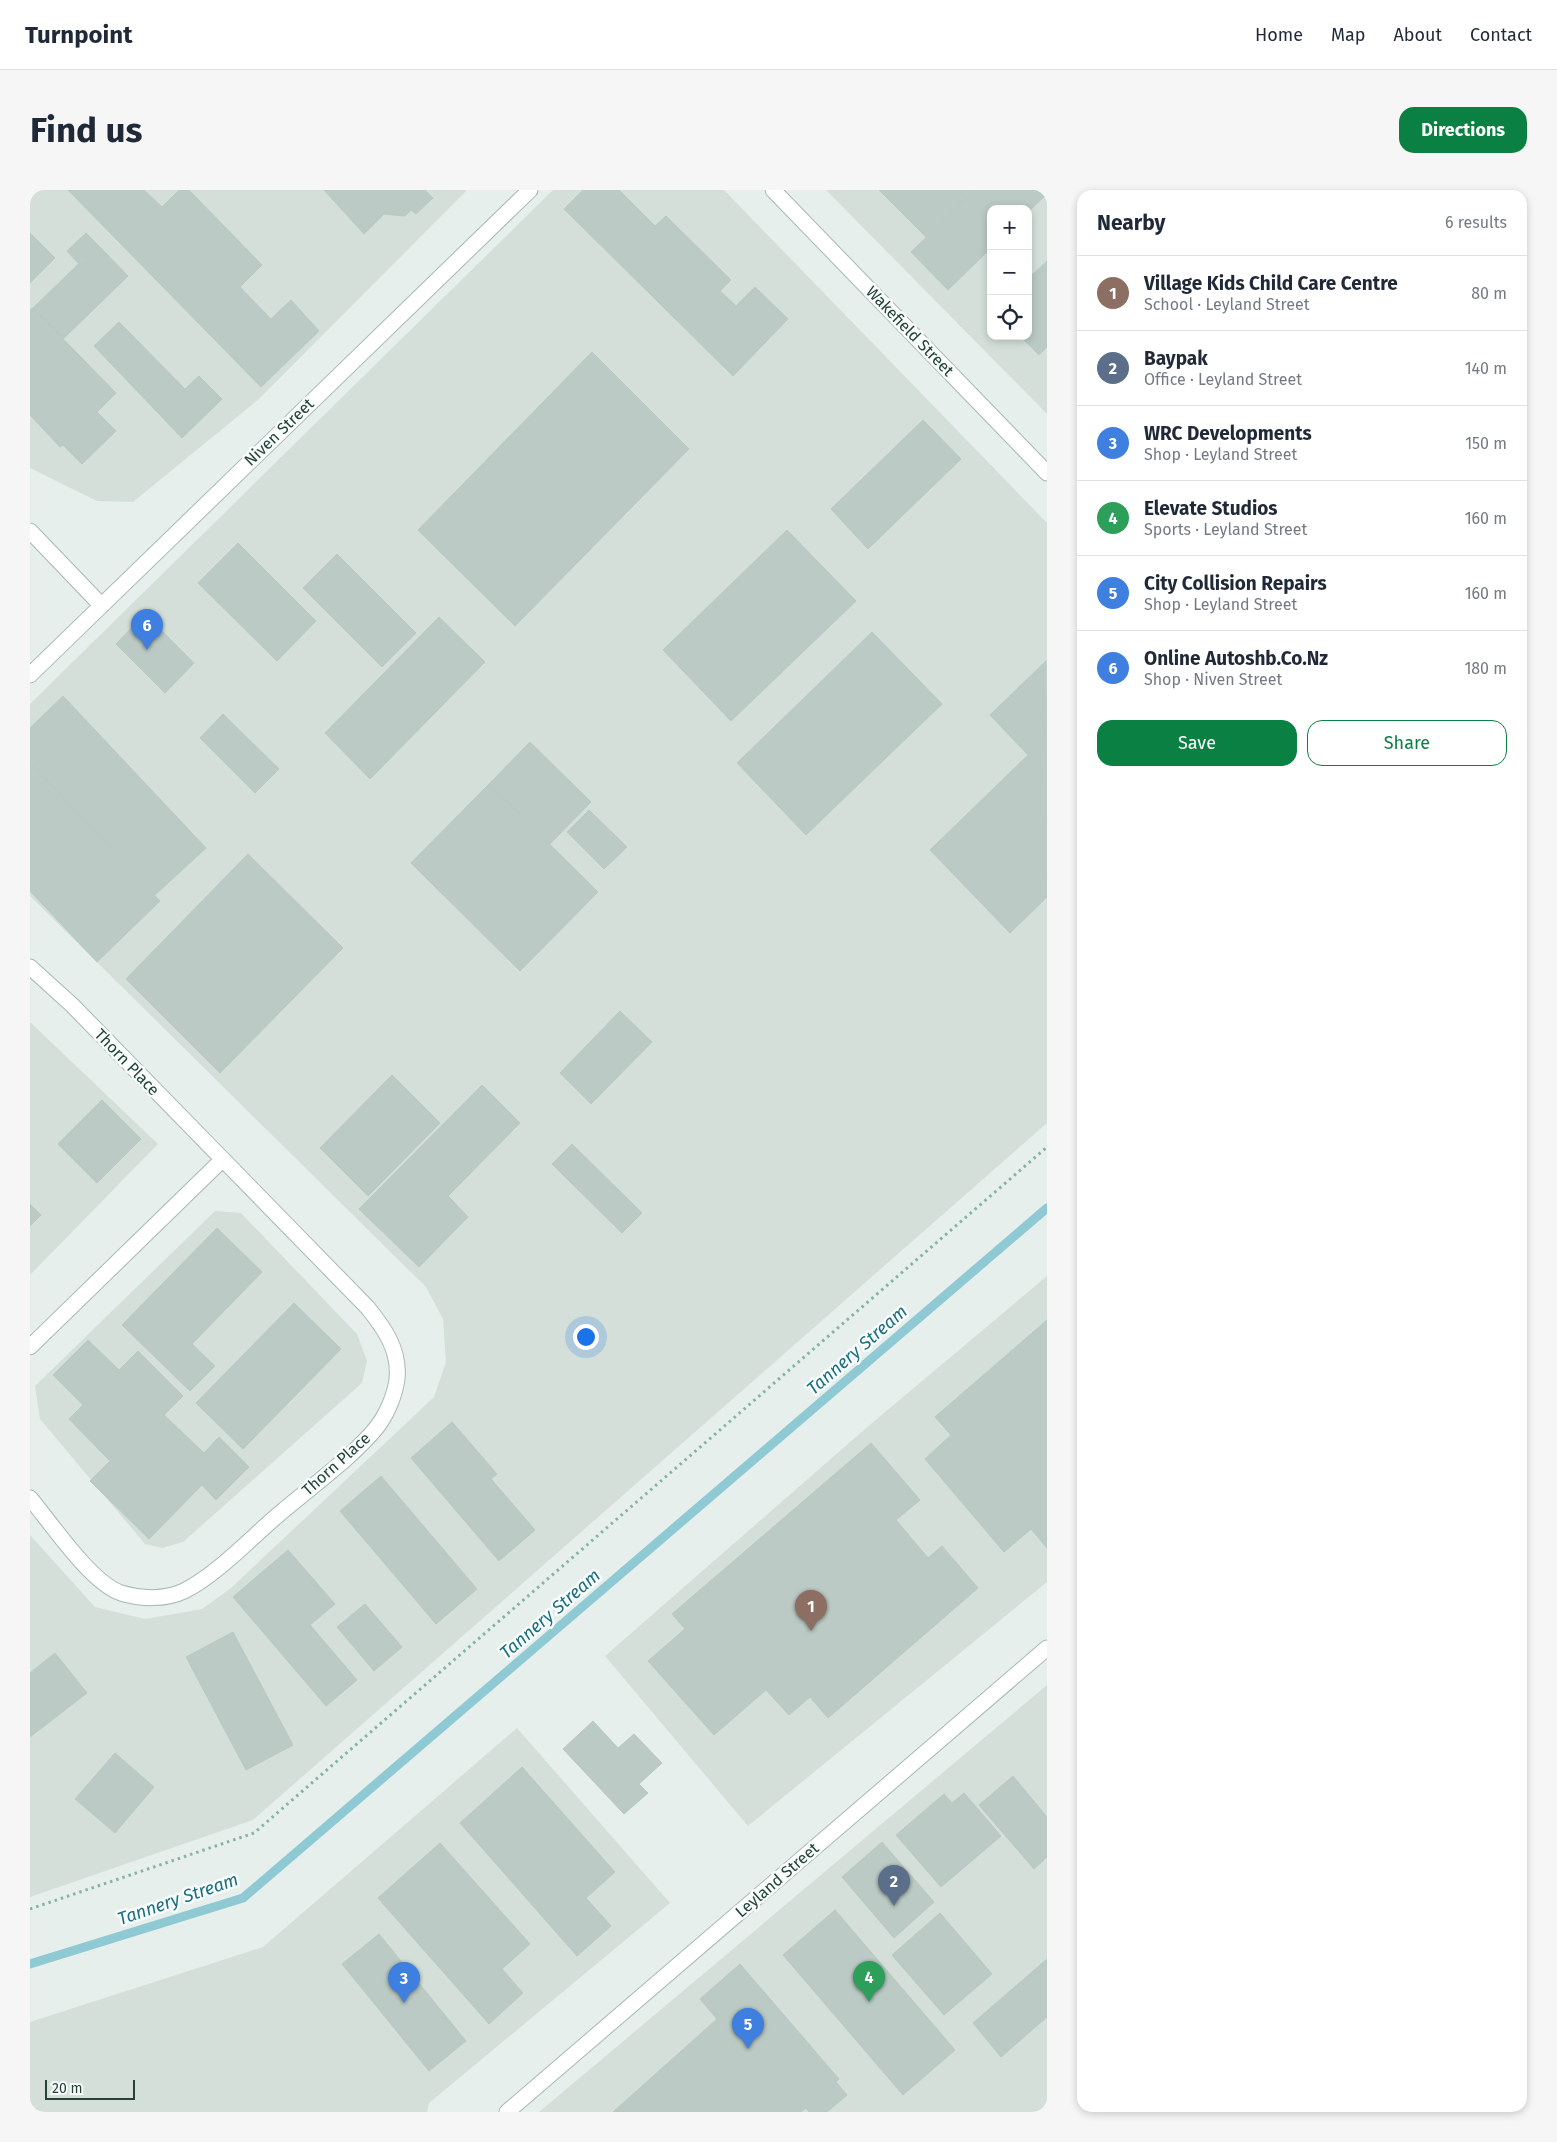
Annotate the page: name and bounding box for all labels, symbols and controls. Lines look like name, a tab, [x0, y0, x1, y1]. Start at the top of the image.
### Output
text: Turnpoint	[25, 21, 132, 49]
text: Home	[1255, 24, 1303, 46]
text: Map	[1331, 24, 1365, 46]
text: About	[1393, 24, 1442, 46]
text: Contact	[1470, 24, 1532, 46]
button: Directions	[1399, 107, 1527, 153]
text: Find us	[30, 109, 142, 151]
map controls	[987, 205, 1032, 340]
button: +	[987, 205, 1032, 250]
text: Nearby	[1097, 210, 1165, 236]
text: 6 results	[1445, 213, 1507, 232]
button: −	[987, 250, 1032, 295]
text: Village Kids Child Care Centre	[1144, 272, 1398, 295]
street label: Wakefield Street	[862, 282, 958, 380]
text: 1	[1109, 284, 1117, 303]
text: 80 m	[1471, 284, 1507, 303]
button: locate	[987, 295, 1032, 340]
text: School · Leyland Street	[1144, 295, 1309, 314]
text: Baypak	[1144, 347, 1208, 370]
text: 2	[1109, 359, 1117, 378]
text: 140 m	[1465, 359, 1507, 378]
text: Office · Leyland Street	[1144, 370, 1302, 389]
street label: Niven Street	[240, 394, 318, 470]
text: WRC Developments	[1144, 422, 1312, 445]
text: 3	[1109, 434, 1117, 453]
text: 150 m	[1465, 434, 1507, 453]
text: Shop · Leyland Street	[1144, 445, 1297, 464]
text: Elevate Studios	[1144, 497, 1278, 520]
text: 4	[1108, 509, 1118, 528]
text: 160 m	[1465, 509, 1507, 528]
text: Sports · Leyland Street	[1144, 520, 1307, 539]
text: City Collision Repairs	[1144, 572, 1327, 595]
text: 5	[1109, 584, 1117, 603]
text: 160 m	[1465, 584, 1507, 603]
text: Shop · Leyland Street	[1144, 595, 1297, 614]
pin: 6	[131, 609, 163, 650]
text: Online Autoshb.Co.Nz	[1144, 647, 1328, 670]
text: 6	[1108, 659, 1118, 678]
text: 180 m	[1464, 659, 1507, 678]
text: Shop · Niven Street	[1144, 670, 1282, 689]
button: Save	[1097, 720, 1297, 766]
button: Share	[1307, 720, 1507, 766]
street label: Thorn Place	[91, 1025, 163, 1099]
water label: Tannery Stream	[802, 1300, 912, 1400]
your location	[573, 1324, 599, 1350]
street label: Thorn Place	[298, 1428, 374, 1500]
water label: Tannery Stream	[495, 1564, 605, 1664]
pin: 1	[795, 1590, 827, 1631]
street label: Leyland Street	[732, 1839, 823, 1921]
pin: 2	[878, 1865, 910, 1906]
water label: Tannery Stream	[115, 1868, 241, 1930]
pin: 4	[853, 1961, 885, 2002]
pin: 3	[388, 1962, 420, 2003]
pin: 5	[732, 2008, 764, 2049]
scale bar	[45, 2077, 135, 2100]
text: 20 m	[52, 2080, 82, 2097]

